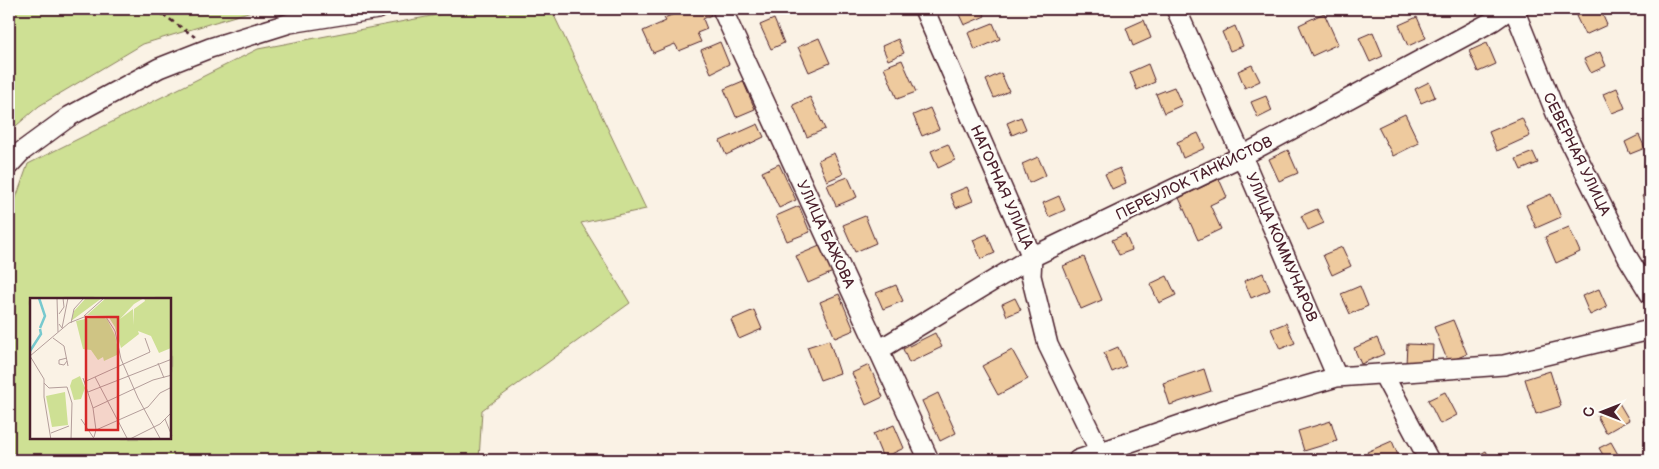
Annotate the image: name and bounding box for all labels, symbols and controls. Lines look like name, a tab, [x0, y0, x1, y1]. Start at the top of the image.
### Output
street label: СЕВЕРНАЯ УЛИЦА	[1539, 90, 1615, 220]
street label: НАГОРНАЯ УЛИЦА	[966, 122, 1038, 253]
street label: ПЕРЕУЛОК ТАНКИСТОВ	[1113, 132, 1276, 225]
street label: УЛИЦА КОММУНАРОВ	[1242, 170, 1322, 325]
street label: УЛИЦА БАЖОВА	[792, 177, 859, 292]
inset map	[30, 298, 171, 439]
north arrow	[1576, 386, 1626, 436]
text: С	[1581, 407, 1598, 417]

